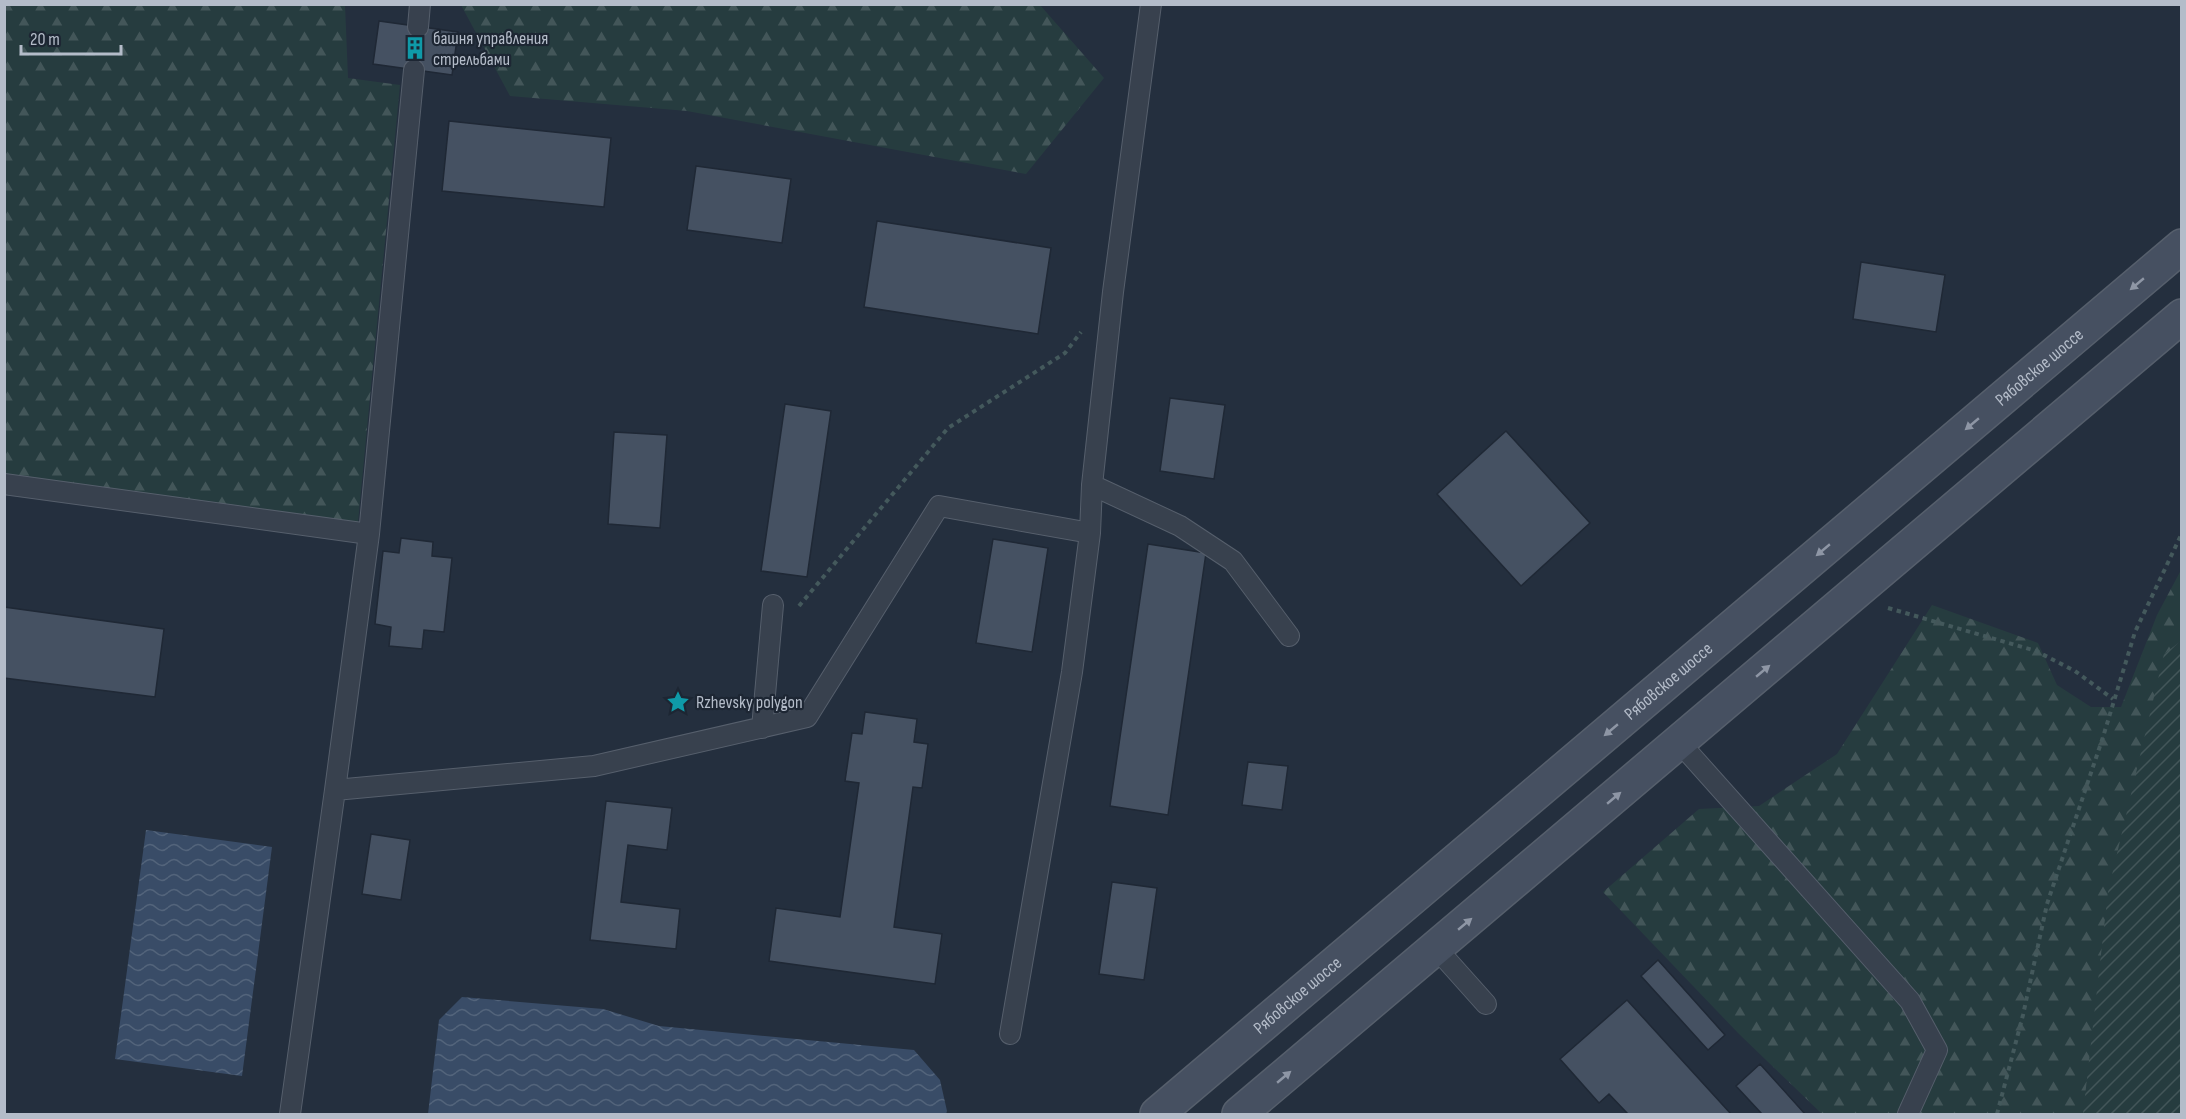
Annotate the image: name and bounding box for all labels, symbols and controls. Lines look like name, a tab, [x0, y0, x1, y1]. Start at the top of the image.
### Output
scale bar	[21, 18, 122, 56]
place label: башня управления стрельбами	[433, 28, 548, 70]
text: 20 m	[30, 29, 60, 50]
building icon: башня управления стрельбами	[402, 35, 428, 61]
one-way arrow	[2130, 277, 2145, 290]
street label: Рябовское шоссе	[1991, 324, 2088, 410]
one-way arrow	[1965, 417, 1980, 430]
one-way arrow	[1816, 543, 1831, 556]
street label: Рябовское шоссе	[1620, 638, 1717, 724]
one-way arrow	[1755, 666, 1770, 678]
place icon: Rzhevsky polygon	[665, 689, 691, 715]
place label: Rzhevsky polygon	[696, 692, 803, 713]
one-way arrow	[1603, 724, 1619, 737]
one-way arrow	[1606, 791, 1622, 804]
one-way arrow	[1457, 917, 1473, 930]
street label: Рябовское шоссе	[1249, 952, 1346, 1038]
one-way arrow	[1276, 1070, 1292, 1083]

